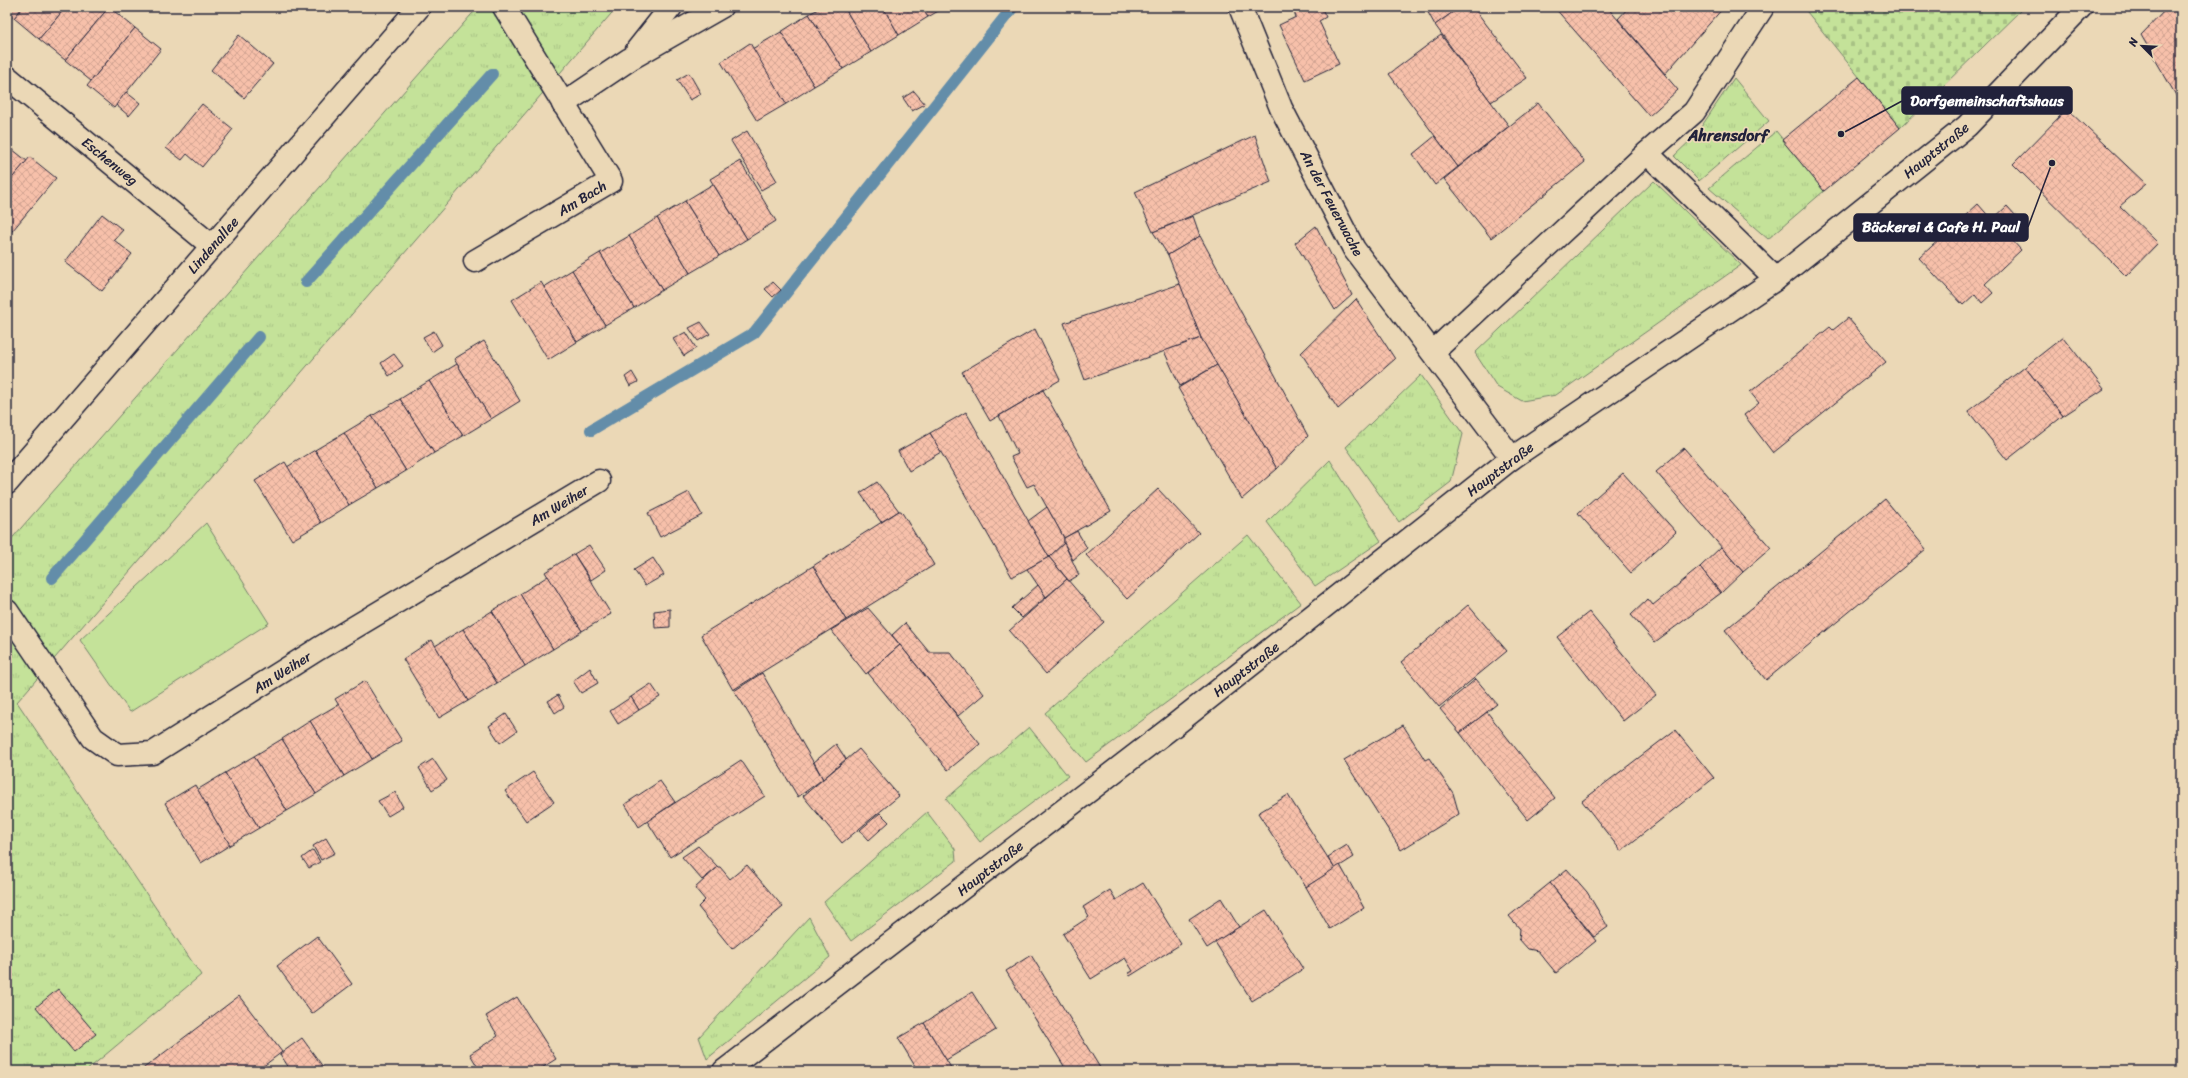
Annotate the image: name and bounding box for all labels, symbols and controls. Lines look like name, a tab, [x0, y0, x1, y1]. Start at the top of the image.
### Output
north arrow	[2122, 26, 2162, 66]
text: N	[2123, 34, 2144, 50]
callout: Dorfgemeinschaftshaus	[1902, 87, 2072, 114]
text: Dorfgemeinschaftshaus	[1910, 88, 2065, 114]
street label: Hauptstraße	[1898, 116, 1975, 185]
district label: Ahrensdorf	[1687, 121, 1771, 150]
street label: Eschenweg	[76, 131, 144, 192]
street label: An der Feuerwache	[1293, 145, 1370, 261]
street label: Am Bach	[552, 174, 612, 224]
street label: Lindenallee	[181, 211, 246, 280]
callout: Bäckerei & Cafe H. Paul	[1854, 214, 2028, 241]
text: Bäckerei & Cafe H. Paul	[1862, 214, 2021, 240]
street label: Hauptstraße	[1461, 436, 1540, 503]
street label: Am Weiher	[524, 477, 595, 533]
street label: Hauptstraße	[1207, 635, 1285, 704]
street label: Am Weiher	[247, 644, 318, 701]
street label: Hauptstraße	[951, 834, 1029, 903]

